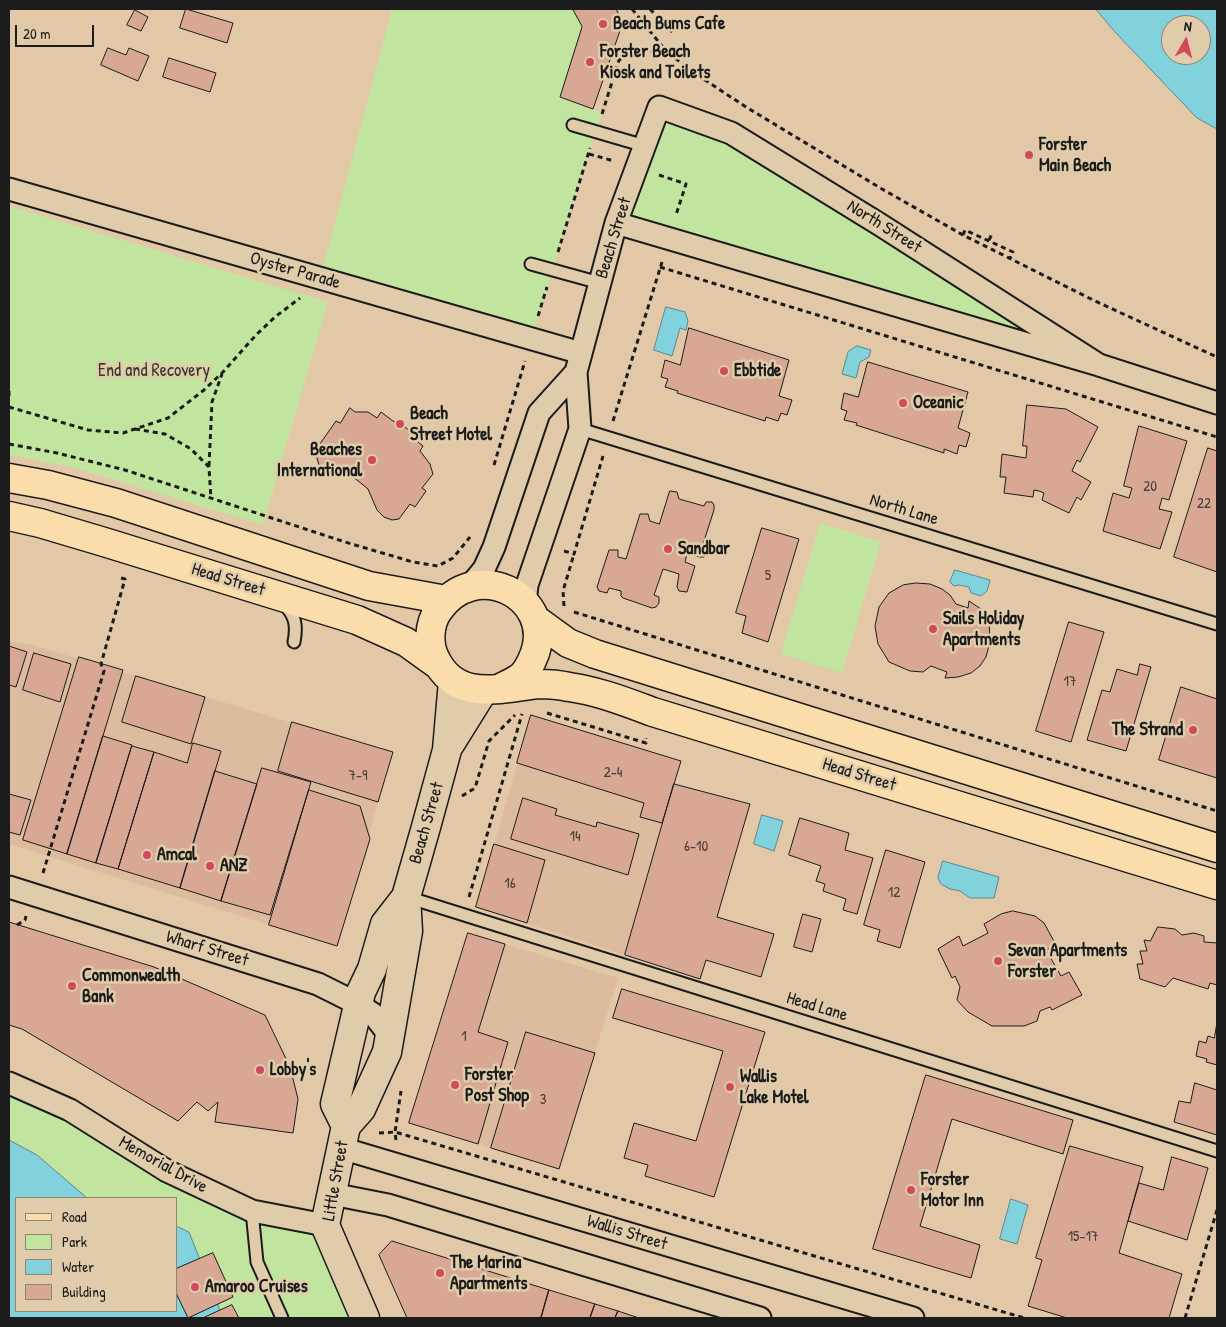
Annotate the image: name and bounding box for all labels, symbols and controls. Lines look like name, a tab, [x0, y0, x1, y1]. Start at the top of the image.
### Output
place label: Beach Bums Cafe	[613, 13, 725, 35]
scale bar	[18, 15, 96, 47]
north arrow	[1161, 15, 1211, 65]
text: N	[1183, 16, 1193, 36]
marker: Beach Bums Cafe	[597, 18, 609, 30]
text: 20 m	[23, 23, 50, 44]
place label: Forster Beach Kiosk and Toilets	[600, 41, 710, 84]
marker: Forster Beach Kiosk and Toilets	[584, 56, 596, 68]
place label: Forster Main Beach	[1039, 134, 1111, 176]
marker: Forster Main Beach	[1023, 149, 1035, 161]
street label: Beach Street	[591, 195, 637, 281]
street label: North Street	[843, 196, 925, 258]
street label: Oyster Parade	[247, 248, 343, 294]
park label: End and Recovery	[98, 360, 210, 382]
place label: Ebbtide	[734, 360, 781, 382]
marker: Ebbtide	[718, 365, 730, 377]
place label: Oceanic	[913, 392, 963, 414]
marker: Oceanic	[897, 397, 909, 409]
place label: Beach Street Motel	[410, 403, 492, 446]
marker: Beach Street Motel	[394, 418, 406, 430]
place label: Beaches International	[277, 439, 362, 482]
marker: Beaches International	[366, 454, 378, 466]
house number: 20	[1143, 478, 1157, 496]
street label: North Lane	[867, 489, 941, 531]
house number: 22	[1197, 495, 1211, 513]
place label: Sandbar	[678, 538, 730, 560]
marker: Sandbar	[662, 543, 674, 555]
street label: Head Street	[189, 559, 267, 601]
house number: 5	[765, 567, 771, 585]
place label: Sails Holiday Apartments	[943, 608, 1024, 650]
marker: Sails Holiday Apartments	[927, 623, 939, 635]
house number: 17	[1064, 673, 1076, 691]
place label: The Strand	[1112, 719, 1183, 741]
marker: The Strand	[1187, 724, 1199, 736]
street label: Head Street	[820, 754, 898, 796]
house number: 2-4	[604, 764, 622, 782]
house number: 7-9	[349, 767, 367, 785]
street label: Beach Street	[405, 780, 449, 866]
house number: 14	[569, 828, 581, 846]
house number: 6-10	[684, 838, 708, 856]
place label: Amcal	[157, 844, 197, 866]
marker: Amcal	[141, 849, 153, 861]
place label: ANZ	[220, 855, 247, 877]
marker: ANZ	[204, 860, 216, 872]
house number: 16	[504, 875, 516, 893]
house number: 12	[888, 884, 900, 902]
street label: Wharf Street	[163, 926, 251, 972]
place label: Sevan Apartments Forster	[1008, 940, 1127, 982]
marker: Sevan Apartments Forster	[992, 955, 1004, 967]
place label: Commonwealth Bank	[82, 965, 180, 1008]
marker: Commonwealth Bank	[66, 980, 78, 992]
street label: Head Lane	[784, 987, 850, 1027]
house number: 1	[461, 1028, 467, 1046]
place label: Lobby's	[270, 1059, 316, 1081]
marker: Lobby's	[254, 1064, 266, 1076]
place label: Forster Post Shop	[465, 1064, 529, 1106]
place label: Wallis Lake Motel	[740, 1066, 809, 1108]
marker: Forster Post Shop	[449, 1079, 461, 1091]
marker: Wallis Lake Motel	[724, 1081, 736, 1093]
house number: 3	[540, 1091, 546, 1109]
street label: Memorial Drive	[115, 1132, 211, 1198]
street label: Little Street	[318, 1139, 354, 1223]
place label: Forster Motor Inn	[921, 1169, 984, 1212]
marker: Forster Motor Inn	[905, 1184, 917, 1196]
legend	[15, 1197, 178, 1312]
text: Road	[62, 1206, 87, 1227]
street label: Wallis Street	[584, 1211, 670, 1255]
house number: 15-17	[1068, 1228, 1098, 1246]
text: Park	[62, 1231, 87, 1252]
place label: The Marina Apartments	[450, 1252, 527, 1294]
text: Water	[62, 1256, 94, 1277]
marker: The Marina Apartments	[434, 1267, 446, 1279]
place label: Amaroo Cruises	[205, 1276, 308, 1298]
text: Building	[62, 1281, 106, 1302]
marker: Amaroo Cruises	[189, 1281, 201, 1293]

